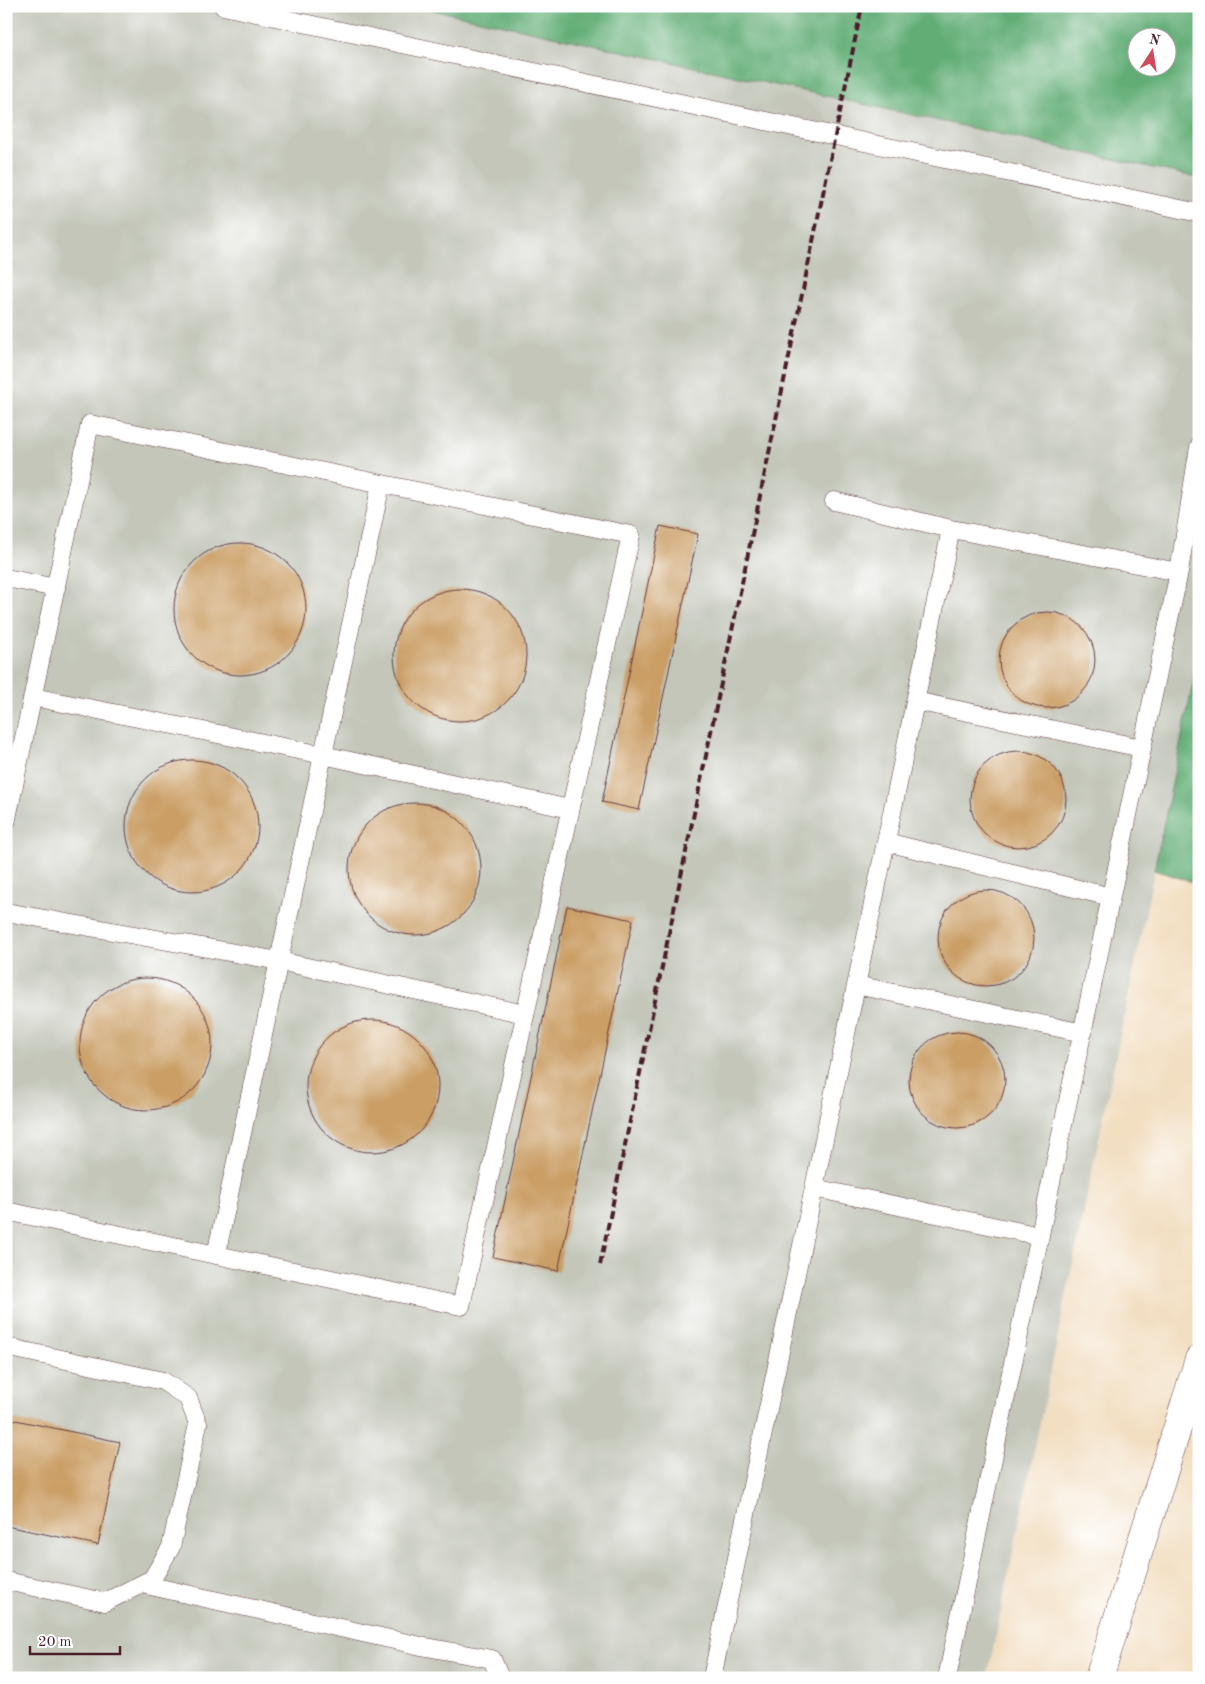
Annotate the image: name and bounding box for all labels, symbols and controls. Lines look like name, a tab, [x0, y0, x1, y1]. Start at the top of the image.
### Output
north arrow	[1128, 28, 1178, 78]
text: N	[1148, 32, 1161, 48]
scale bar	[30, 1624, 120, 1656]
text: 20 m	[38, 1635, 72, 1650]

